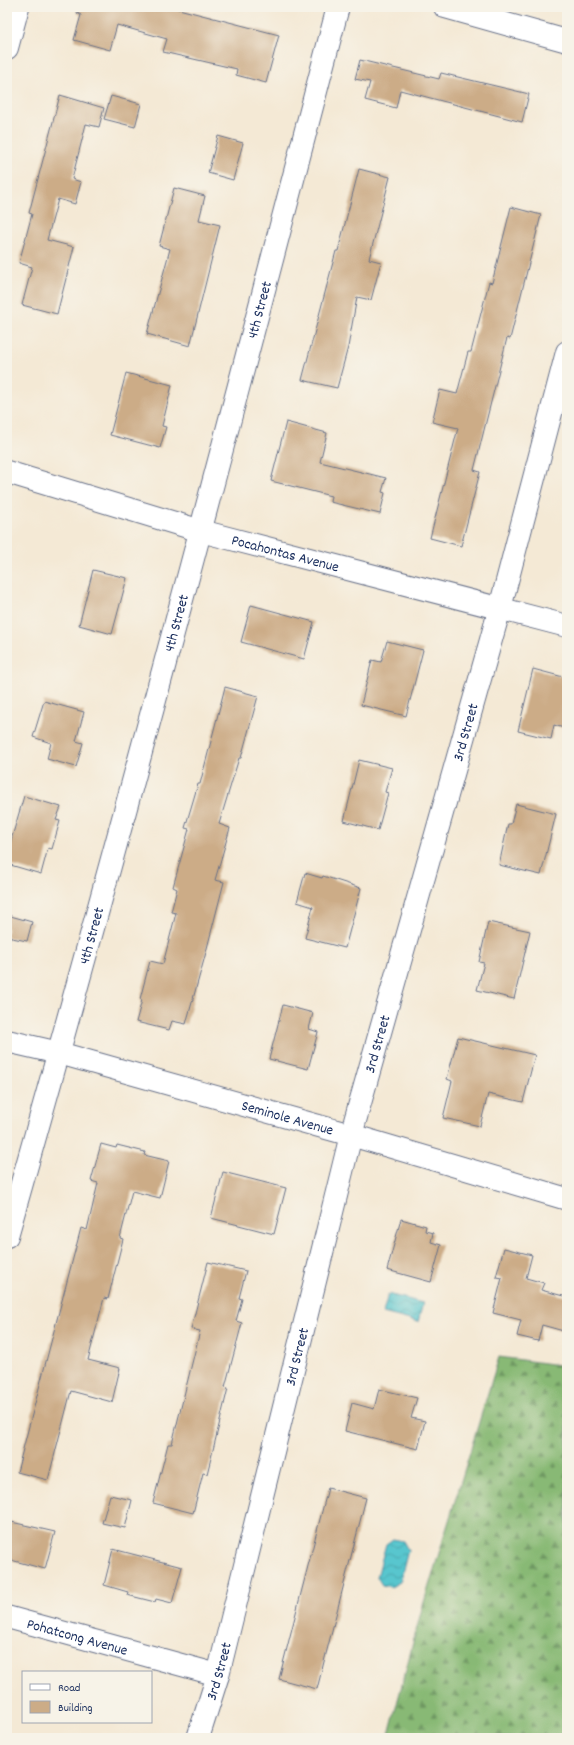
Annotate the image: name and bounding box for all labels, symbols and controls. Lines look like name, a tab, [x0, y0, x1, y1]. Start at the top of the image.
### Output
street label: 4th Street	[243, 279, 279, 341]
street label: Pocahontas Avenue	[229, 530, 342, 579]
street label: 4th Street	[160, 592, 196, 654]
street label: 3rd Street	[448, 701, 486, 764]
street label: 4th Street	[75, 904, 111, 967]
street label: 3rd Street	[360, 1012, 397, 1076]
street label: Seminole Avenue	[239, 1096, 336, 1143]
street label: 3rd Street	[281, 1325, 316, 1388]
street label: Pohatcong Avenue	[24, 1614, 130, 1663]
street label: 3rd Street	[202, 1640, 239, 1703]
legend	[22, 1671, 152, 1723]
text: Road	[58, 1680, 80, 1697]
text: Building	[58, 1700, 93, 1717]

